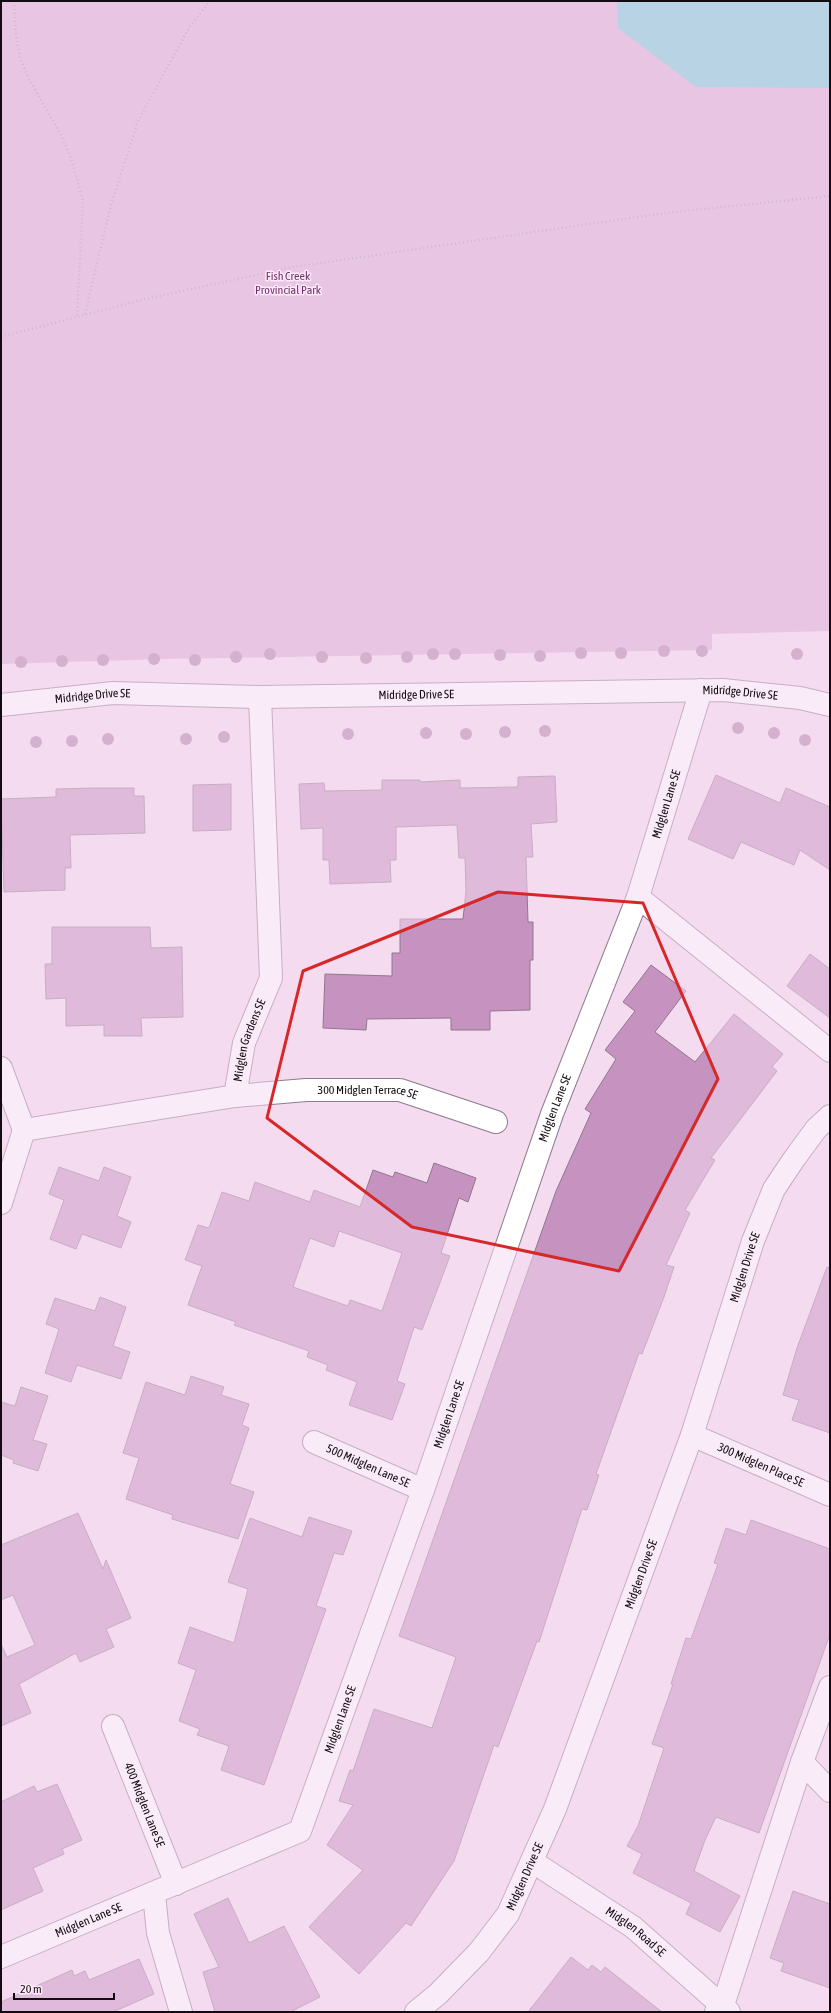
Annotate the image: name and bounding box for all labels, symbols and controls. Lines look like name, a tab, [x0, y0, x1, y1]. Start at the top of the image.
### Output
park label: Fish Creek Provincial Park	[255, 269, 322, 297]
street label: Midridge Drive SE	[702, 683, 779, 703]
street label: Midridge Drive SE	[54, 686, 130, 706]
street label: Midridge Drive SE	[378, 687, 454, 702]
street label: Midglen Lane SE	[649, 768, 683, 840]
street label: Midglen Gardens SE	[231, 997, 269, 1083]
street label: Midglen Lane SE	[536, 1072, 574, 1144]
street label: 300 Midglen Terrace SE	[318, 1083, 419, 1102]
street label: Midglen Drive SE	[727, 1230, 763, 1304]
street label: Midglen Lane SE	[431, 1378, 467, 1450]
street label: 300 Midglen Place SE	[715, 1440, 806, 1490]
street label: 500 Midglen Lane SE	[324, 1441, 412, 1490]
street label: Midglen Drive SE	[622, 1538, 660, 1611]
street label: Midglen Lane SE	[322, 1684, 359, 1755]
street label: 400 Midglen Lane SE	[121, 1761, 168, 1849]
street label: Midglen Drive SE	[504, 1840, 546, 1913]
street label: Midglen Lane SE	[53, 1900, 124, 1940]
street label: Midglen Road SE	[603, 1904, 668, 1959]
scale bar	[14, 1975, 114, 2001]
text: 20 m	[20, 1982, 42, 1996]

